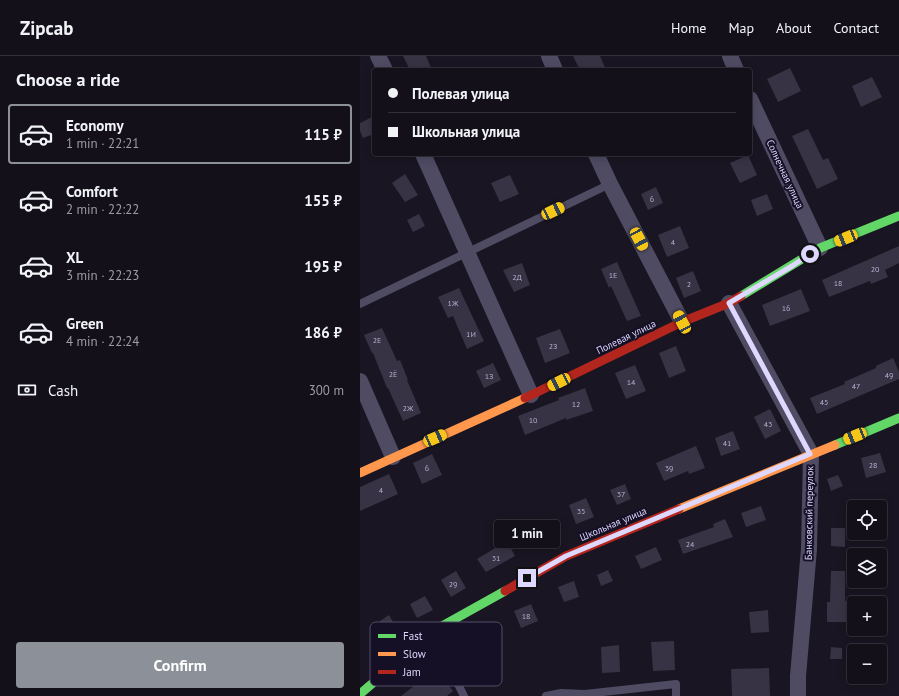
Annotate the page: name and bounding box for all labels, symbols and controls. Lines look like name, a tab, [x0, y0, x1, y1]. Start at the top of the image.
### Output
text: Zipcab	[20, 16, 73, 40]
text: Home	[671, 19, 706, 37]
text: Map	[728, 19, 754, 37]
text: About	[776, 19, 812, 37]
text: Contact	[834, 19, 879, 37]
text: Choose a ride	[16, 68, 120, 91]
text: Полевая улица	[412, 84, 510, 103]
icon: car	[18, 116, 54, 152]
text: Economy	[66, 116, 124, 135]
text: Школьная улица	[412, 122, 520, 141]
text: 115 ₽	[304, 125, 342, 144]
text: 1 min · 22:21	[66, 135, 139, 152]
street label: Солнечная улица	[763, 138, 807, 210]
icon: car	[18, 182, 54, 218]
text: Comfort	[66, 182, 118, 201]
text: 155 ₽	[304, 191, 342, 210]
house number: 6	[650, 194, 654, 204]
car	[540, 200, 566, 222]
text: 2 min · 22:22	[66, 201, 139, 218]
car	[628, 226, 650, 252]
car	[833, 228, 859, 248]
house number: 4	[671, 237, 676, 247]
route start	[801, 245, 819, 263]
icon: car	[18, 248, 54, 284]
text: XL	[66, 248, 83, 267]
text: 195 ₽	[304, 257, 342, 276]
house number: 20	[871, 264, 880, 274]
text: 3 min · 22:23	[66, 267, 139, 284]
house number: 1Е	[609, 270, 617, 280]
house number: 2Д	[512, 272, 523, 282]
house number: 18	[834, 278, 842, 288]
house number: 2	[687, 279, 691, 289]
house number: 1Ж	[448, 298, 459, 308]
house number: 16	[782, 303, 790, 313]
car	[671, 309, 693, 335]
icon: car	[18, 314, 54, 350]
text: Green	[66, 314, 104, 333]
street label: Полевая улица	[594, 317, 658, 357]
text: 186 ₽	[304, 323, 342, 342]
house number: 1И	[466, 329, 476, 339]
text: 4 min · 22:24	[66, 333, 139, 350]
house number: 2Е	[373, 335, 381, 345]
house number: 2З	[549, 341, 557, 351]
house number: 2Ё	[389, 369, 397, 379]
house number: 49	[885, 370, 893, 380]
house number: 1З	[485, 371, 493, 381]
car	[546, 371, 572, 393]
house number: 14	[627, 377, 636, 387]
icon: cash	[16, 379, 38, 401]
text: Cash	[48, 381, 78, 400]
house number: 47	[852, 381, 860, 391]
text: 300 m	[309, 382, 344, 399]
house number: 45	[820, 397, 828, 407]
house number: 12	[572, 399, 580, 409]
house number: 2Ж	[403, 403, 414, 413]
house number: 10	[529, 415, 538, 425]
house number: 43	[764, 419, 772, 429]
car	[842, 426, 868, 446]
car	[422, 428, 448, 448]
house number: 41	[723, 438, 731, 448]
house number: 28	[869, 460, 877, 470]
house number: 6	[425, 463, 429, 473]
house number: 39	[665, 463, 673, 473]
street label: Банковский переулок	[802, 466, 816, 560]
house number: 4	[379, 485, 384, 495]
house number: 37	[617, 489, 625, 499]
map controls	[847, 500, 887, 684]
button: locate	[847, 500, 887, 540]
street label: Школьная улица	[577, 504, 649, 544]
house number: 35	[577, 506, 585, 516]
callout: 1 min	[494, 520, 560, 548]
text: 1 min	[511, 525, 543, 542]
house number: 24	[686, 539, 695, 549]
button: layers	[847, 548, 887, 588]
house number: 31	[492, 553, 500, 563]
route end	[518, 569, 536, 587]
house number: 29	[449, 579, 457, 589]
button: +	[847, 596, 887, 636]
house number: 18	[522, 611, 530, 621]
legend	[370, 622, 502, 686]
text: Fast	[403, 629, 423, 643]
button: Confirm	[16, 642, 344, 688]
button: −	[847, 644, 887, 684]
text: Slow	[403, 647, 426, 661]
text: Jam	[402, 665, 421, 679]

